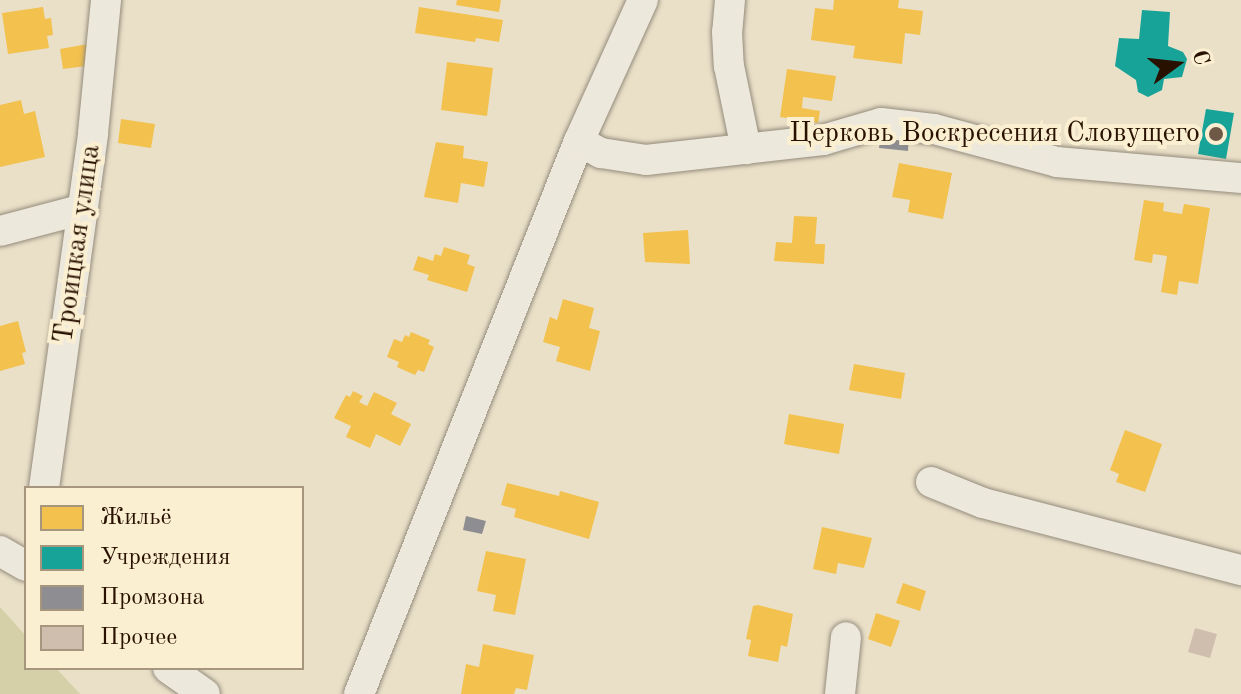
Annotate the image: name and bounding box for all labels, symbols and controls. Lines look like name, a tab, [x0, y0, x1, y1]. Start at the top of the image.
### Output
north arrow	[1137, 24, 1217, 104]
text: С	[1188, 48, 1213, 68]
place label: Церковь Воскресения Словущего	[789, 117, 1200, 151]
marker: Церковь Воскресения Словущего	[1207, 125, 1225, 143]
street label: Троицкая улица	[47, 142, 109, 346]
legend	[24, 486, 304, 670]
text: Жильё	[100, 506, 171, 530]
text: Учреждения	[100, 546, 230, 570]
text: Промзона	[100, 586, 204, 610]
text: Прочее	[100, 626, 177, 650]

